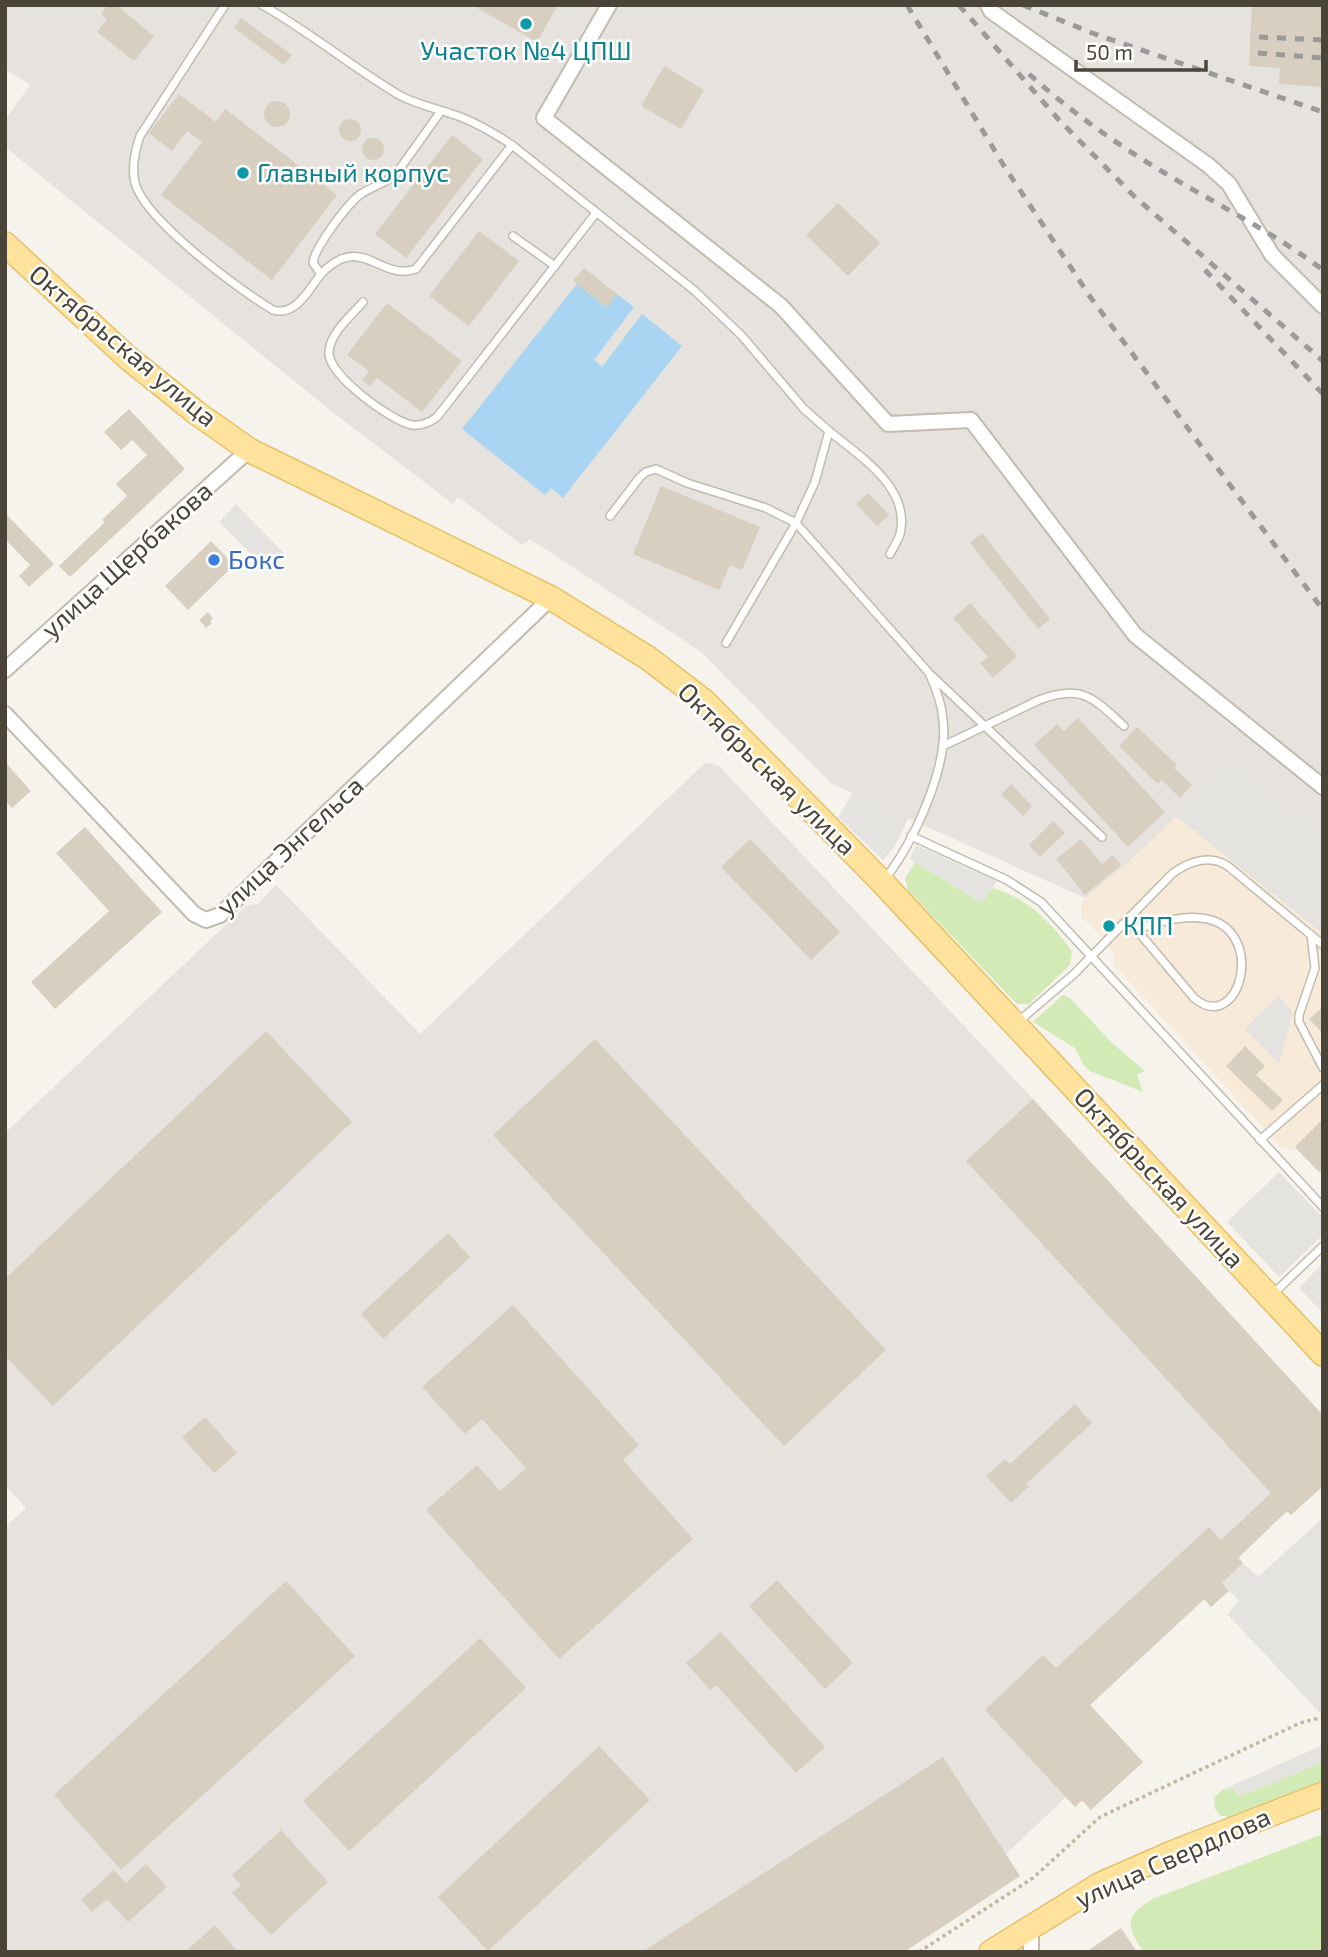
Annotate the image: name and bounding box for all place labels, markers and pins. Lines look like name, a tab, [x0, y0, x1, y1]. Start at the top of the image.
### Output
marker: Участок №4 ЦПШ	[518, 16, 534, 32]
place label: Участок №4 ЦПШ	[420, 34, 632, 65]
place label: Главный корпус	[257, 156, 449, 188]
marker: Главный корпус	[235, 165, 251, 181]
place label: Бокс	[228, 543, 285, 574]
marker: Бокс	[206, 552, 222, 568]
place label: КПП	[1123, 909, 1173, 940]
marker: КПП	[1101, 918, 1117, 934]

